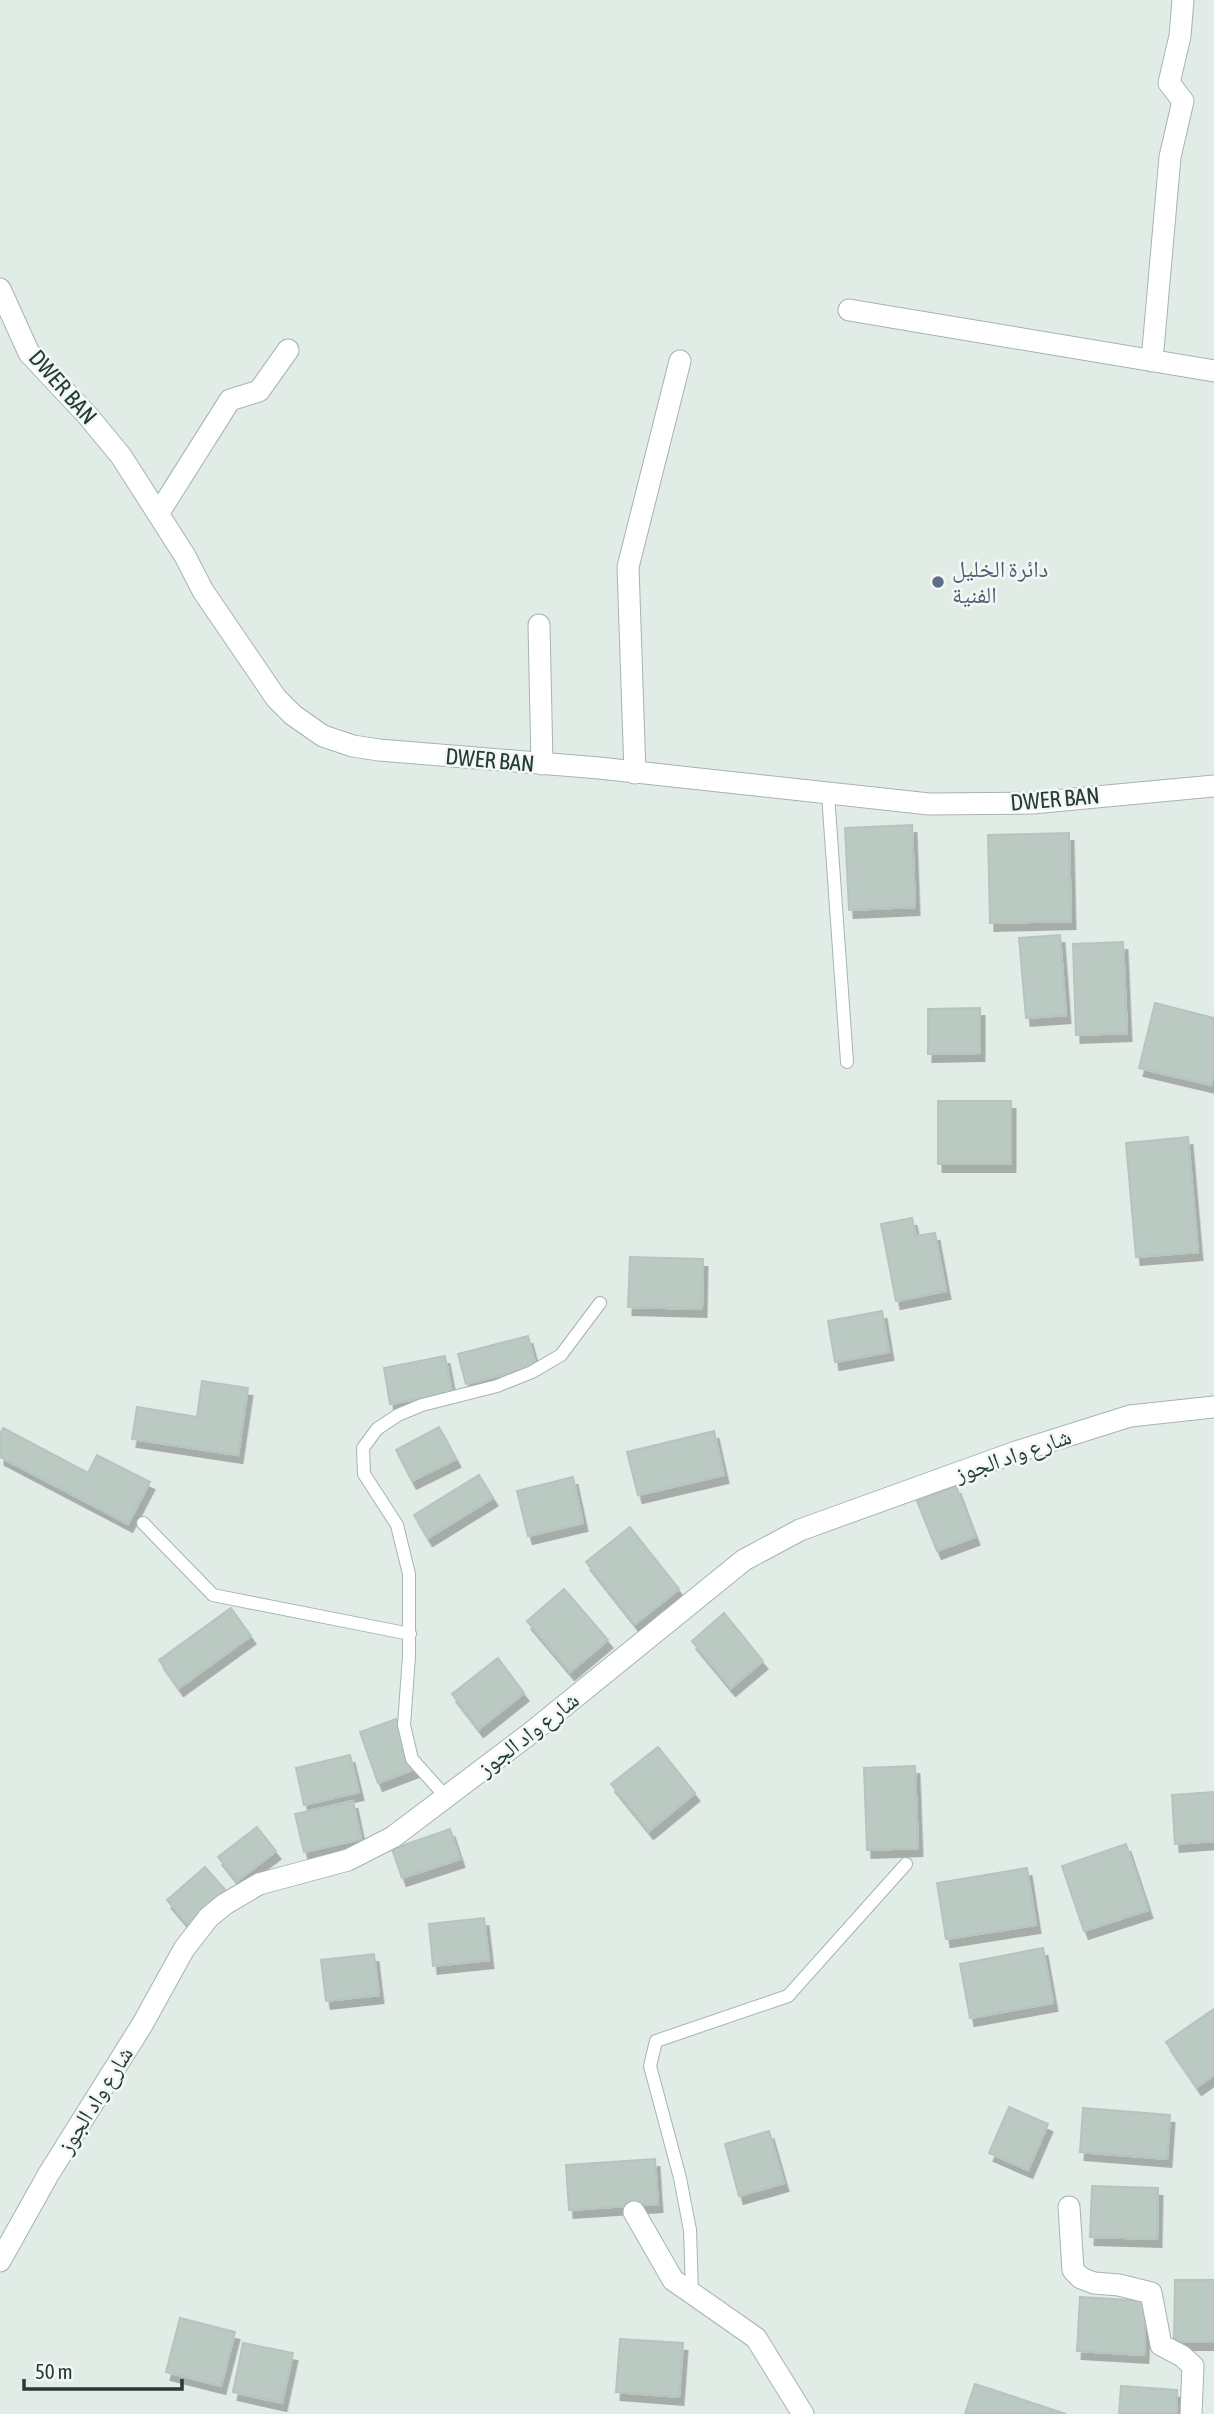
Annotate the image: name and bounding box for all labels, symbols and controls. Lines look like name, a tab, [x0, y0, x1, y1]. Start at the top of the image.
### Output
street label: DWER BAN	[24, 345, 102, 429]
place label: دائرة الخليل الفنية	[952, 556, 1048, 608]
marker: دائرة الخليل الفنية	[930, 574, 946, 590]
street label: DWER BAN	[444, 743, 536, 777]
street label: DWER BAN	[1009, 782, 1101, 816]
street label: شارع واد الجوز	[951, 1423, 1075, 1489]
street label: شارع واد الجوز	[471, 1686, 585, 1784]
street label: شارع واد الجوز	[51, 2042, 140, 2160]
scale bar	[24, 2348, 182, 2392]
text: 50 m	[35, 2359, 73, 2383]

